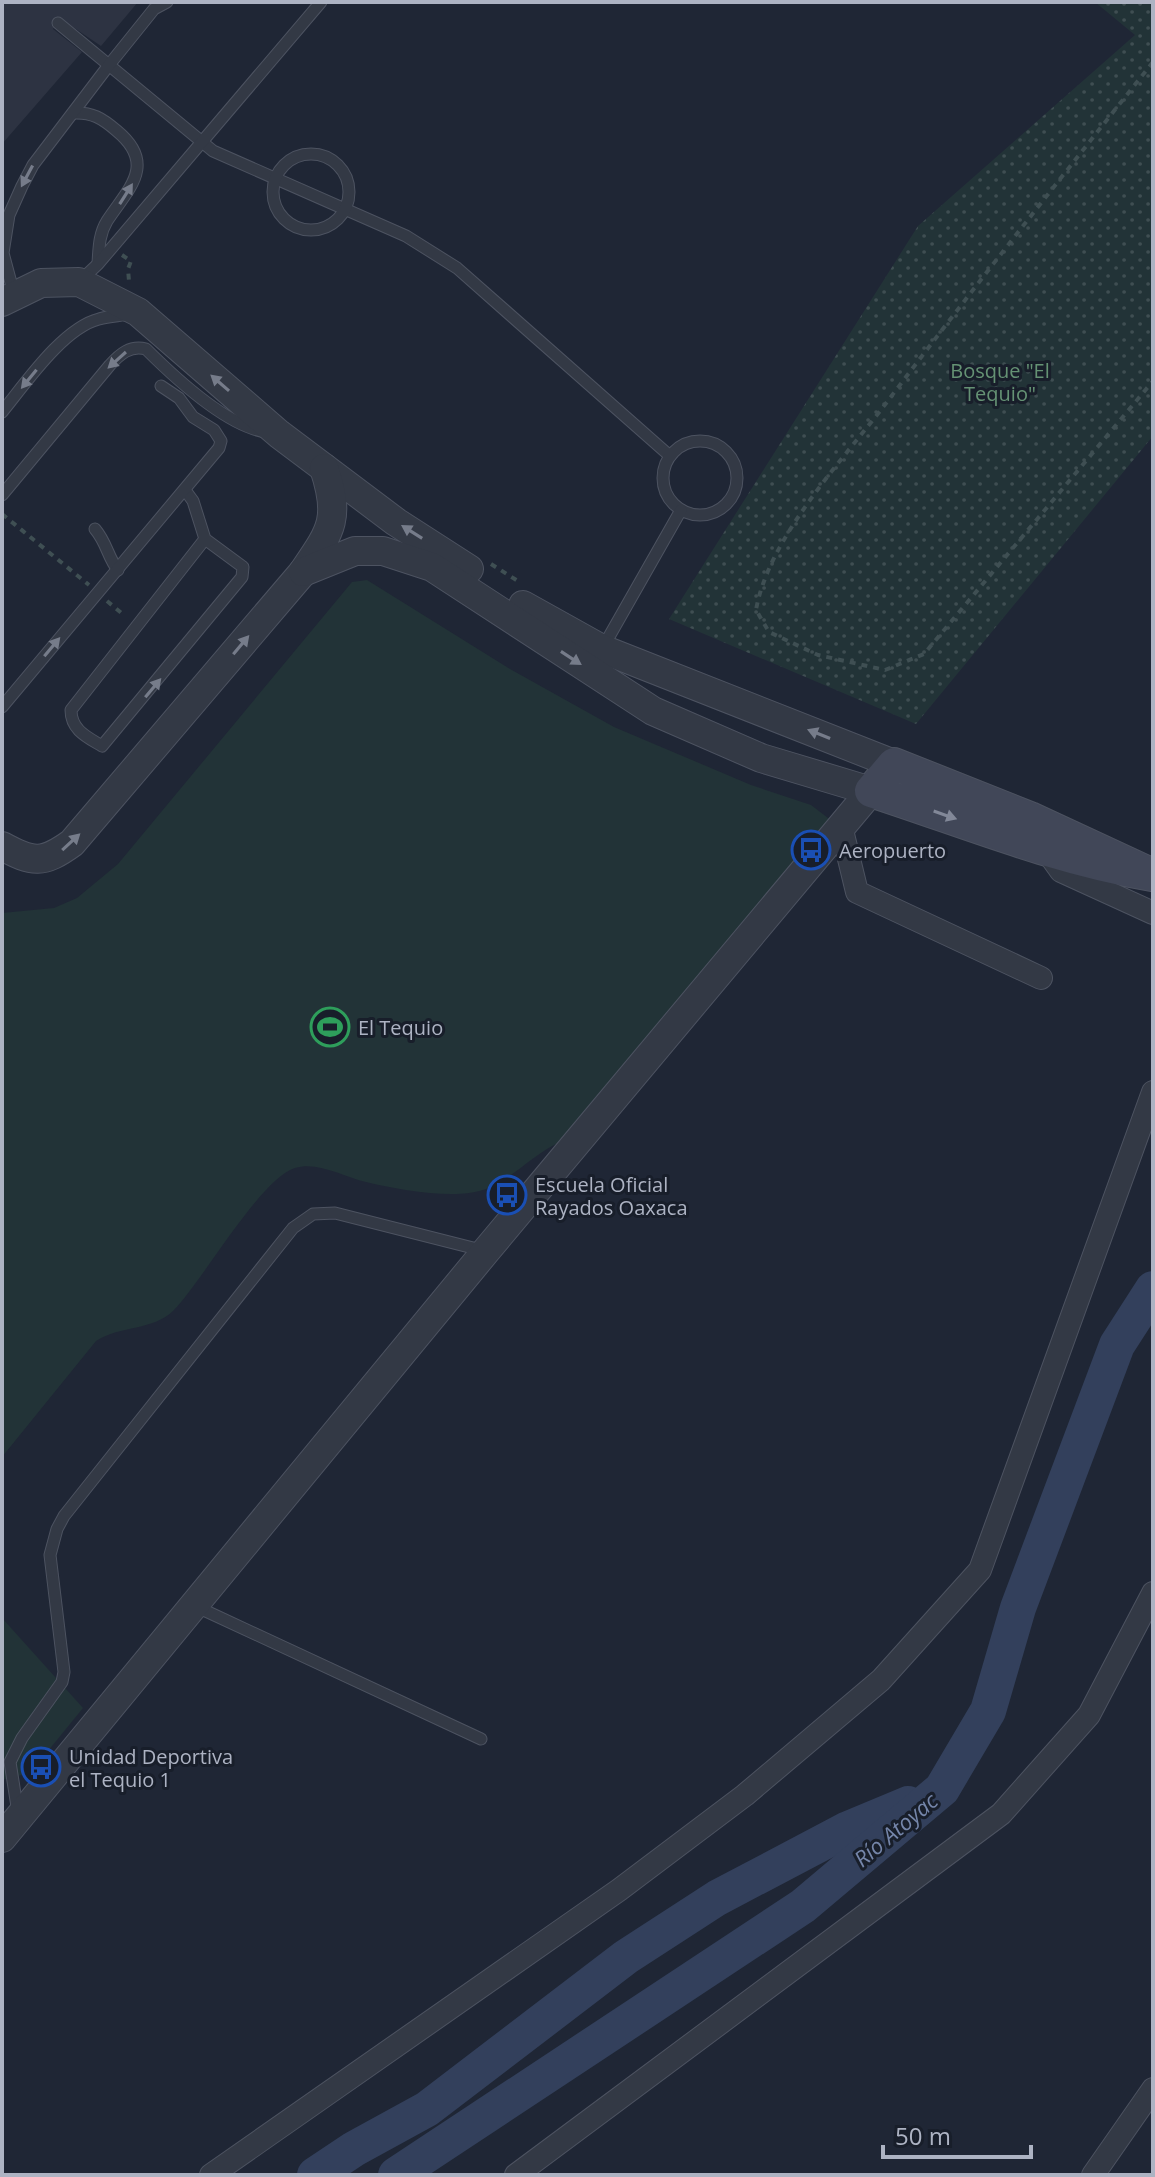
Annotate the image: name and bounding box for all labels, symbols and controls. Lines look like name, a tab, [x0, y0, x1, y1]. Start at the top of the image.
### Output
one-way arrow	[20, 165, 34, 188]
one-way arrow	[118, 183, 133, 206]
one-way arrow	[107, 351, 127, 369]
park label: Bosque "El Tequio"	[950, 357, 1050, 407]
one-way arrow	[21, 369, 38, 389]
one-way arrow	[211, 375, 231, 392]
one-way arrow	[402, 525, 423, 540]
one-way arrow	[232, 635, 249, 655]
one-way arrow	[43, 638, 60, 658]
one-way arrow	[560, 650, 582, 665]
one-way arrow	[144, 678, 161, 698]
one-way arrow	[807, 727, 831, 740]
one-way arrow	[934, 810, 958, 822]
bus stop icon: Aeropuerto	[790, 829, 832, 871]
one-way arrow	[61, 833, 80, 851]
place label: Aeropuerto	[839, 837, 946, 864]
sports icon: El Tequio	[309, 1006, 351, 1048]
place label: El Tequio	[358, 1014, 443, 1041]
place label: Escuela Oficial Rayados Oaxaca	[535, 1171, 688, 1221]
bus stop icon: Escuela Oficial Rayados Oaxaca	[486, 1174, 528, 1216]
place label: Unidad Deportiva el Tequio 1	[69, 1743, 233, 1793]
bus stop icon: Unidad Deportiva el Tequio 1	[20, 1746, 62, 1788]
water label: Río Atoyac	[847, 1784, 944, 1873]
scale bar	[883, 2109, 1031, 2159]
text: 50 m	[895, 2119, 951, 2152]

